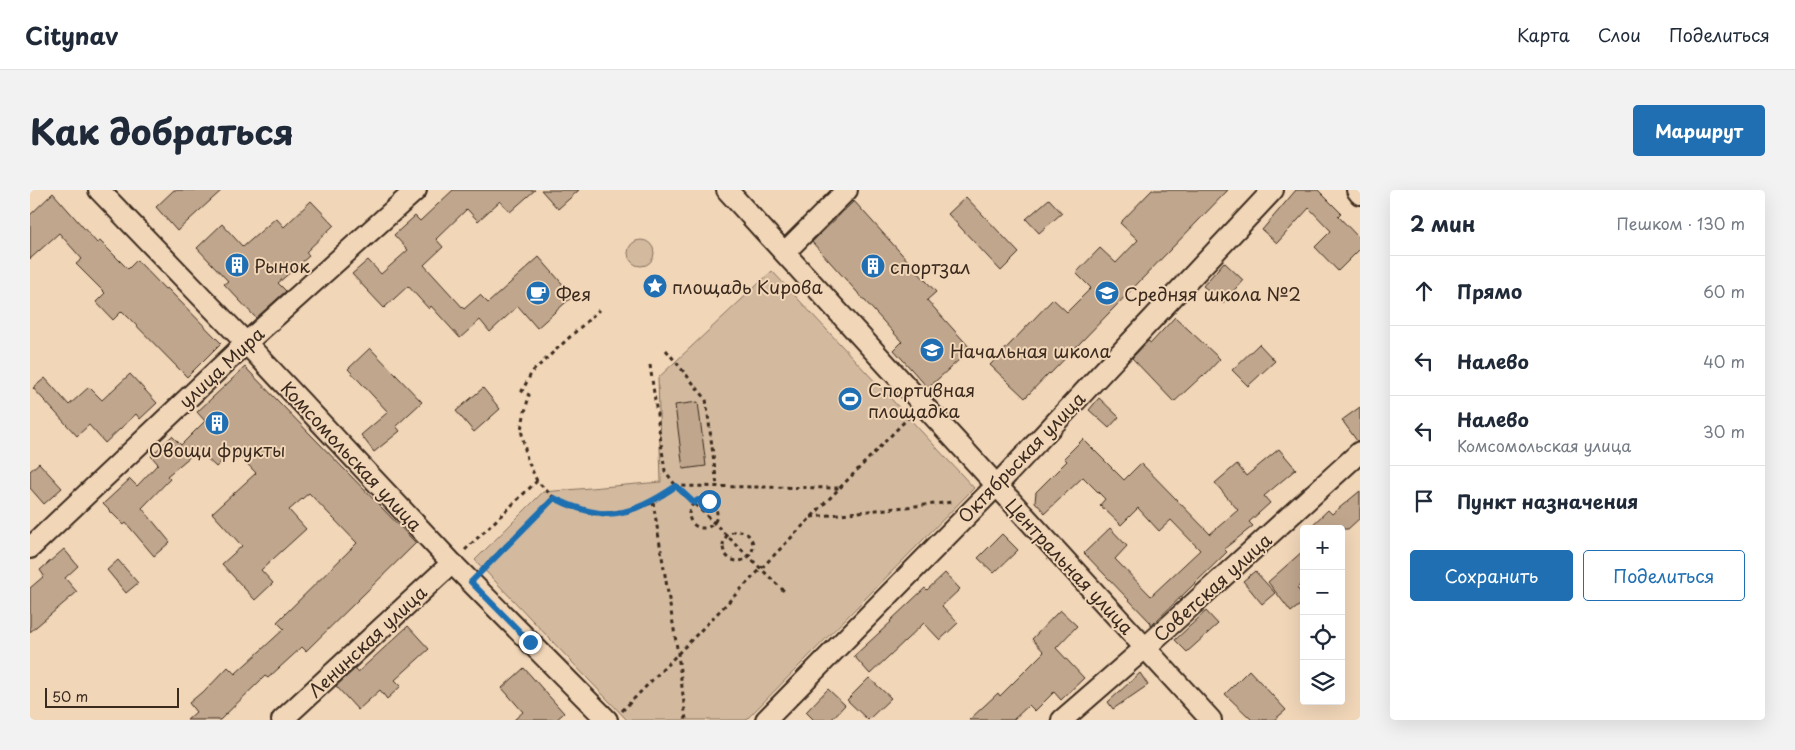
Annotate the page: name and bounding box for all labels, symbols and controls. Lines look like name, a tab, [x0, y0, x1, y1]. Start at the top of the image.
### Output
text: Citynav	[25, 17, 118, 53]
text: Карта	[1517, 21, 1570, 48]
text: Слои	[1598, 21, 1641, 48]
text: Поделиться	[1669, 21, 1770, 48]
text: Как добраться	[30, 104, 294, 157]
button: Маршрут	[1633, 105, 1765, 156]
text: 2 мин	[1410, 207, 1475, 239]
text: Пешком · 130 m	[1617, 211, 1745, 235]
building icon: Рынок	[224, 252, 250, 278]
place label: Рынок	[254, 252, 310, 279]
building icon: спортзал	[860, 253, 886, 279]
place label: спортзал	[890, 253, 971, 280]
place icon: площадь Кирова	[642, 273, 668, 299]
place label: площадь Кирова	[672, 273, 823, 300]
icon: ahead	[1410, 277, 1438, 305]
text: Прямо	[1457, 277, 1522, 305]
text: 60 m	[1703, 279, 1745, 303]
cafe icon: Фея	[525, 280, 551, 306]
place label: Фея	[556, 280, 591, 307]
school or university icon: Средняя школа №2	[1094, 280, 1120, 306]
place label: Средняя школа №2	[1124, 280, 1301, 307]
street label: улица Мира	[172, 320, 270, 414]
school or university icon: Начальная школа	[919, 337, 945, 363]
place label: Начальная школа	[950, 337, 1111, 364]
icon: left	[1410, 347, 1438, 375]
text: Налево	[1457, 347, 1529, 375]
text: 40 m	[1703, 349, 1745, 373]
street label: Комсомольская улица	[275, 375, 429, 537]
place label: Cпортивная площадка	[868, 376, 975, 424]
street label: Октябрьская улица	[951, 385, 1091, 529]
sports icon: Cпортивная площадка	[837, 386, 863, 412]
text: Налево	[1457, 405, 1529, 433]
building icon: Овощи фрукты	[204, 410, 230, 436]
icon: left	[1410, 417, 1438, 445]
text: 30 m	[1703, 419, 1745, 443]
text: Комсомольская улица	[1457, 433, 1631, 457]
place label: Овощи фрукты	[149, 436, 285, 463]
icon: arrive	[1410, 487, 1438, 515]
text: Пункт назначения	[1457, 487, 1638, 515]
route start	[698, 490, 721, 513]
street label: Центральная улица	[1000, 492, 1141, 641]
map controls	[1300, 525, 1345, 705]
button: +	[1300, 525, 1345, 570]
street label: Советская улица	[1147, 526, 1278, 648]
button: Сохранить	[1410, 550, 1573, 601]
button: Поделиться	[1583, 550, 1745, 601]
button: −	[1300, 570, 1345, 615]
street label: Ленинская улица	[302, 578, 433, 703]
button: locate	[1300, 615, 1345, 660]
route end	[519, 631, 542, 654]
button: layers	[1300, 660, 1345, 705]
scale bar	[45, 685, 179, 708]
text: 50 m	[52, 686, 88, 707]

